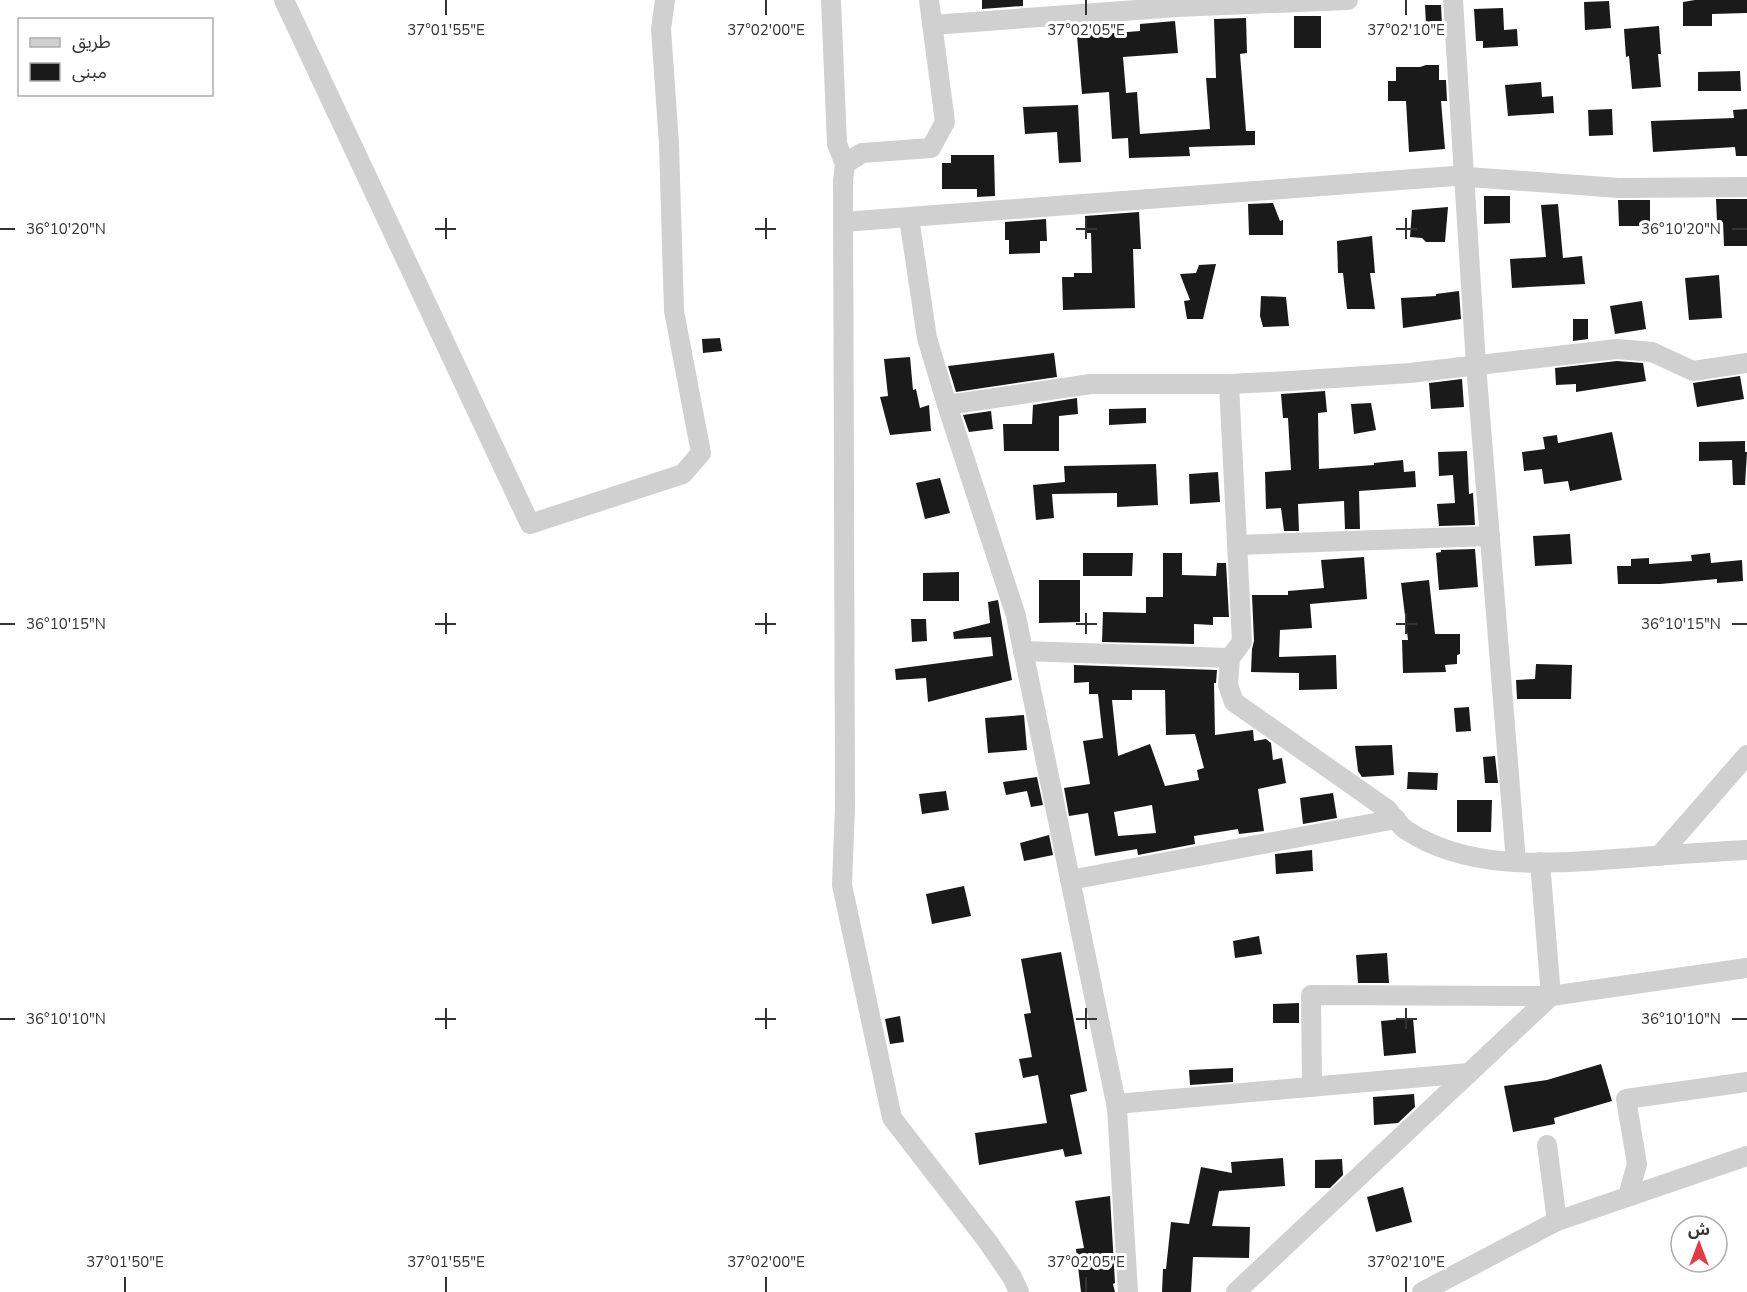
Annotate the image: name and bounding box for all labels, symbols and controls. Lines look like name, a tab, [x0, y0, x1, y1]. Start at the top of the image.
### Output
legend	[18, 18, 213, 96]
text: 37°01'55"E	[407, 20, 485, 40]
text: 37°02'00"E	[727, 20, 805, 40]
text: 37°02'05"E	[1047, 20, 1125, 40]
text: 37°02'10"E	[1367, 20, 1445, 40]
text: طريق	[72, 30, 111, 54]
text: مبنى	[72, 60, 107, 84]
text: 36°10'20"N	[26, 219, 106, 239]
text: 36°10'20"N	[1641, 219, 1721, 239]
text: 36°10'15"N	[26, 614, 106, 634]
text: 36°10'15"N	[1641, 614, 1721, 634]
text: 36°10'10"N	[26, 1009, 106, 1029]
text: 36°10'10"N	[1641, 1009, 1721, 1029]
north arrow	[1669, 1214, 1729, 1274]
text: ش	[1688, 1219, 1710, 1241]
text: 37°01'50"E	[86, 1252, 164, 1272]
text: 37°01'55"E	[407, 1252, 485, 1272]
text: 37°02'00"E	[727, 1252, 805, 1272]
text: 37°02'05"E	[1047, 1252, 1125, 1272]
text: 37°02'10"E	[1367, 1252, 1445, 1272]

